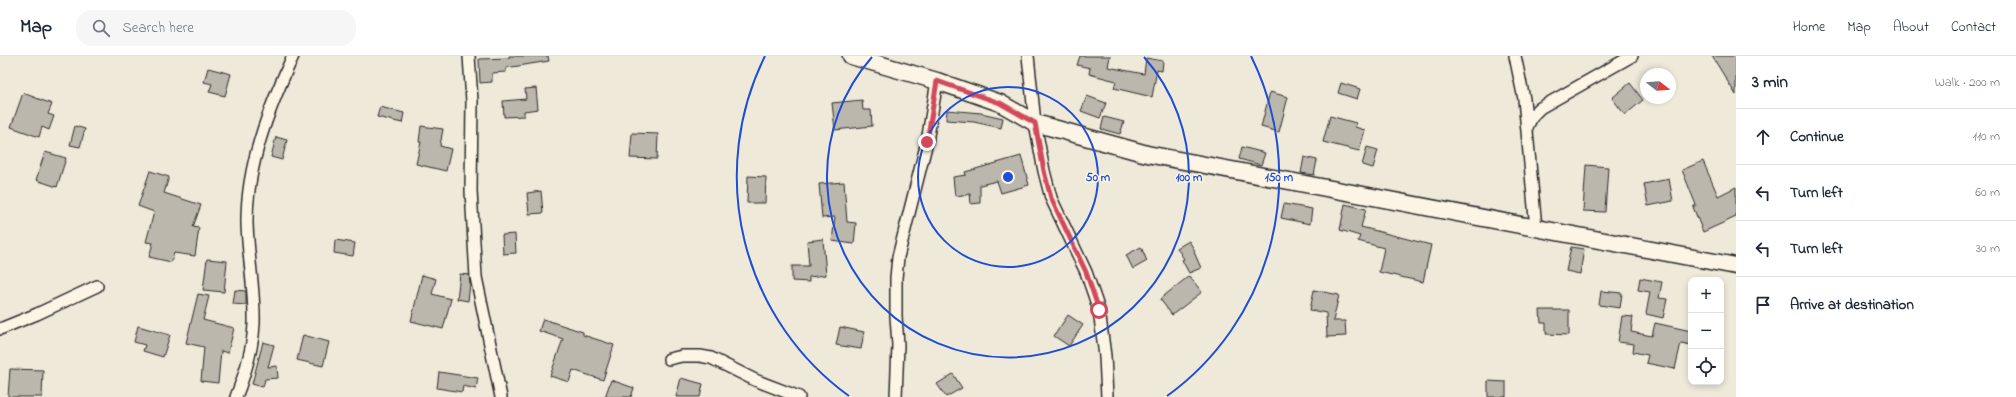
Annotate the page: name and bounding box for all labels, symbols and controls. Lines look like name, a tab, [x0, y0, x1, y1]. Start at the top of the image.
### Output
search box	[76, 10, 356, 46]
text: Map	[20, 14, 52, 41]
icon: search	[90, 17, 112, 39]
text: Search here	[122, 17, 194, 39]
text: Home	[1793, 17, 1825, 38]
text: Map	[1847, 17, 1871, 38]
text: About	[1893, 17, 1929, 38]
text: Contact	[1951, 17, 1996, 38]
north arrow	[1640, 68, 1676, 104]
text: 3 min	[1752, 70, 1788, 95]
text: Walk · 200 m	[1935, 73, 2000, 92]
icon: ahead	[1752, 126, 1774, 148]
text: Continue	[1790, 126, 1844, 148]
text: 110 m	[1973, 127, 2000, 146]
route end	[918, 133, 936, 151]
text: 50 m	[1086, 169, 1111, 187]
text: 100 m	[1176, 169, 1203, 187]
text: 150 m	[1265, 169, 1294, 187]
centre of rings	[1001, 170, 1015, 184]
icon: left	[1752, 182, 1774, 204]
text: Turn left	[1790, 182, 1843, 204]
text: 60 m	[1975, 183, 2000, 202]
icon: left	[1752, 238, 1774, 260]
text: Turn left	[1790, 238, 1843, 260]
text: 30 m	[1976, 239, 2000, 258]
map controls	[1688, 277, 1724, 385]
button: +	[1688, 277, 1724, 313]
icon: arrive	[1752, 294, 1774, 316]
text: Arrive at destination	[1790, 294, 1914, 316]
route start	[1090, 301, 1108, 319]
button: −	[1688, 313, 1724, 349]
button: locate	[1688, 349, 1724, 385]

